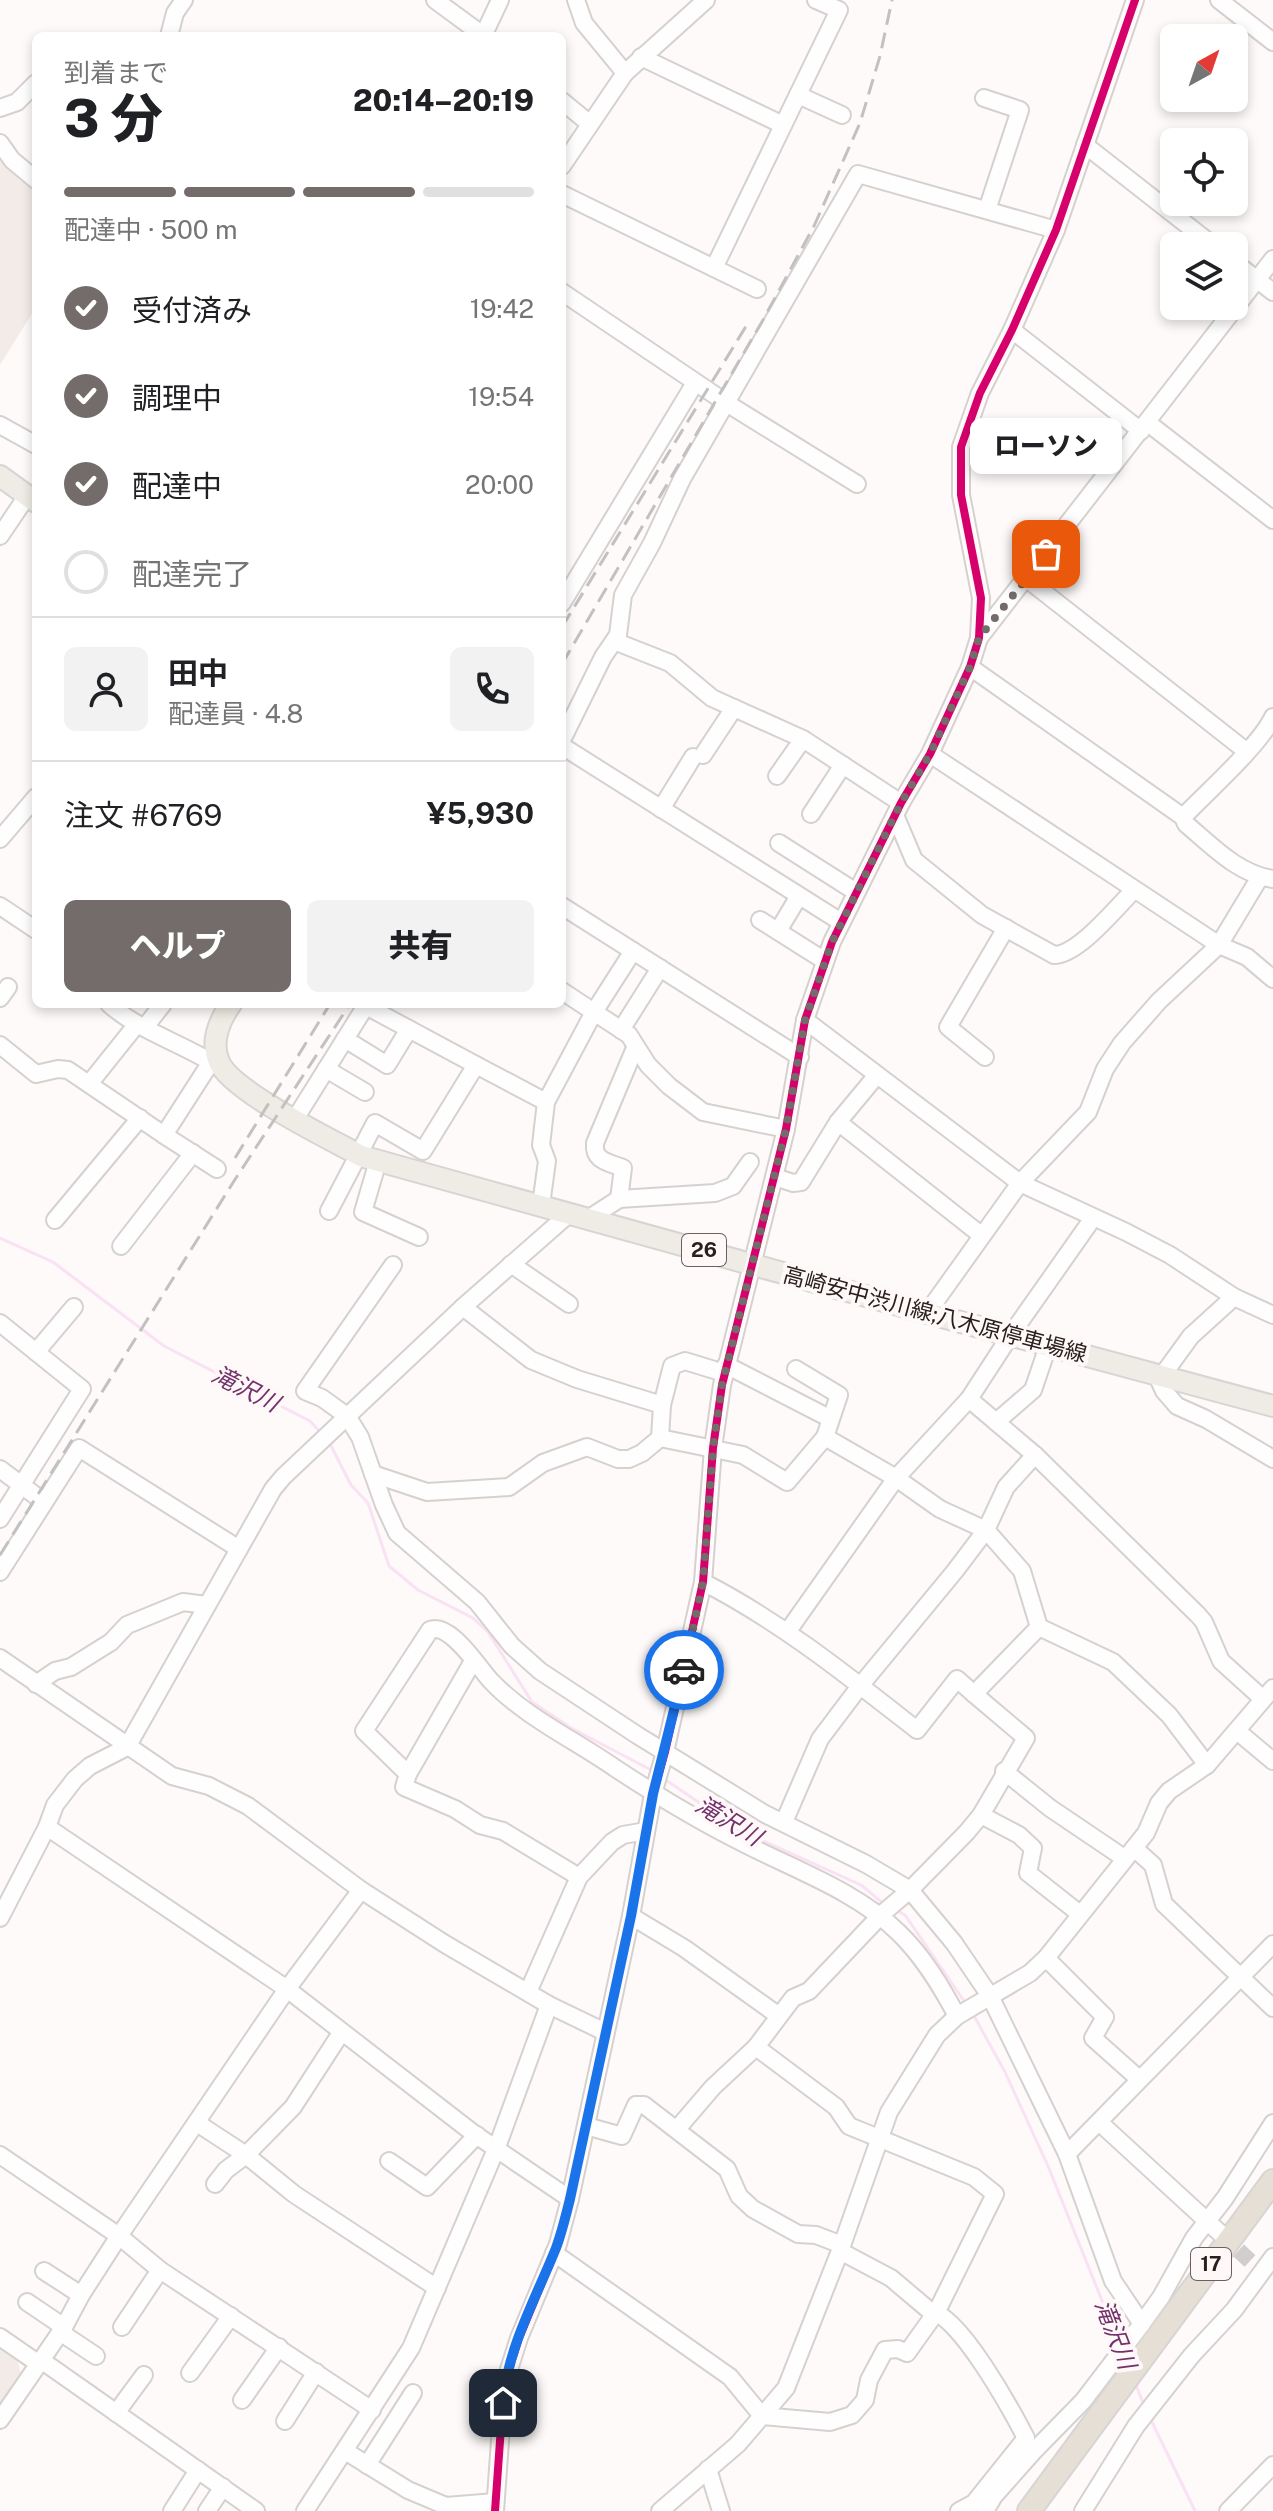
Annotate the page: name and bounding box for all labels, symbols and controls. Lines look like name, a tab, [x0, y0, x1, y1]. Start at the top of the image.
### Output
north arrow	[1160, 24, 1248, 112]
map controls	[1160, 24, 1248, 320]
text: 到着まで	[64, 57, 168, 88]
text: 20:14–20:19	[353, 82, 534, 118]
text: 3 分	[64, 88, 163, 149]
button: locate	[1160, 128, 1248, 216]
text: 配達中 · 500 m	[64, 214, 238, 245]
button: layers	[1160, 232, 1248, 320]
icon: check	[64, 286, 108, 330]
text: 受付済み	[132, 292, 252, 328]
text: 19:42	[470, 293, 534, 324]
icon: check	[64, 374, 108, 418]
text: 調理中	[132, 380, 222, 416]
text: 19:54	[468, 381, 534, 412]
callout: ローソン	[970, 418, 1122, 474]
text: ローソン	[994, 430, 1098, 461]
icon: check	[64, 462, 108, 506]
text: 配達中	[132, 468, 222, 504]
text: 20:00	[465, 469, 534, 500]
pin	[1012, 520, 1080, 588]
icon: bag	[1024, 532, 1068, 576]
text: 配達完了	[132, 556, 252, 592]
button: person	[64, 647, 148, 731]
button: phone	[450, 647, 534, 731]
text: 田中	[168, 655, 228, 691]
text: 配達員 · 4.8	[168, 698, 303, 729]
text: ¥5,930	[427, 795, 534, 831]
text: 注文 #6769	[64, 797, 222, 833]
button: ヘルプ	[64, 900, 291, 992]
button: 共有	[307, 900, 534, 992]
road number: 26	[682, 1234, 726, 1266]
street label: 高崎安中渋川線;八木原停車場線	[780, 1261, 1090, 1367]
water label: 滝沢川	[208, 1359, 287, 1418]
courier	[644, 1630, 724, 1710]
icon: car	[662, 1648, 706, 1692]
water label: 滝沢川	[691, 1789, 770, 1852]
road number: 17	[1191, 2248, 1231, 2280]
water label: 滝沢川	[1090, 2295, 1143, 2375]
pin	[469, 2369, 537, 2437]
icon: home	[481, 2381, 525, 2425]

